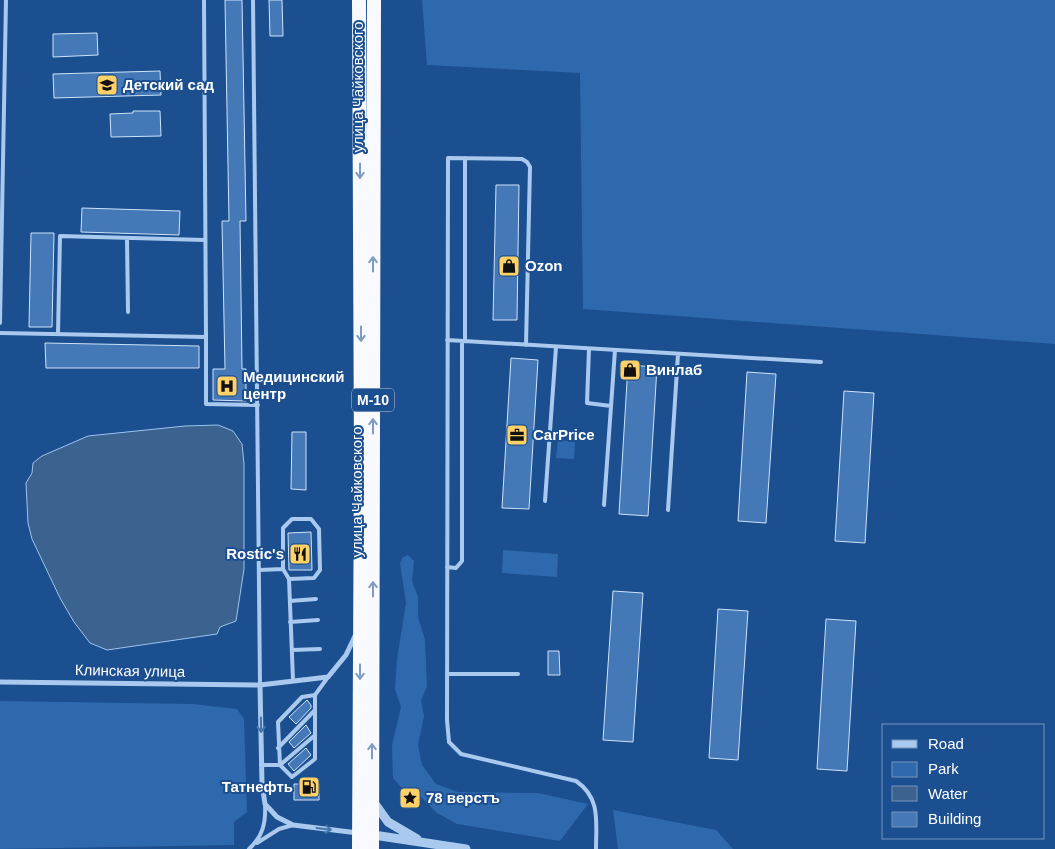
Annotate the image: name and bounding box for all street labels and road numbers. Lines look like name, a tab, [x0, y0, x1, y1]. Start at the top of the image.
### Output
street label: улица Чайковского	[349, 21, 366, 153]
road number: М-10	[352, 388, 394, 412]
street label: улица Чайковского	[348, 426, 365, 558]
street label: Клинская улица	[75, 661, 186, 680]

